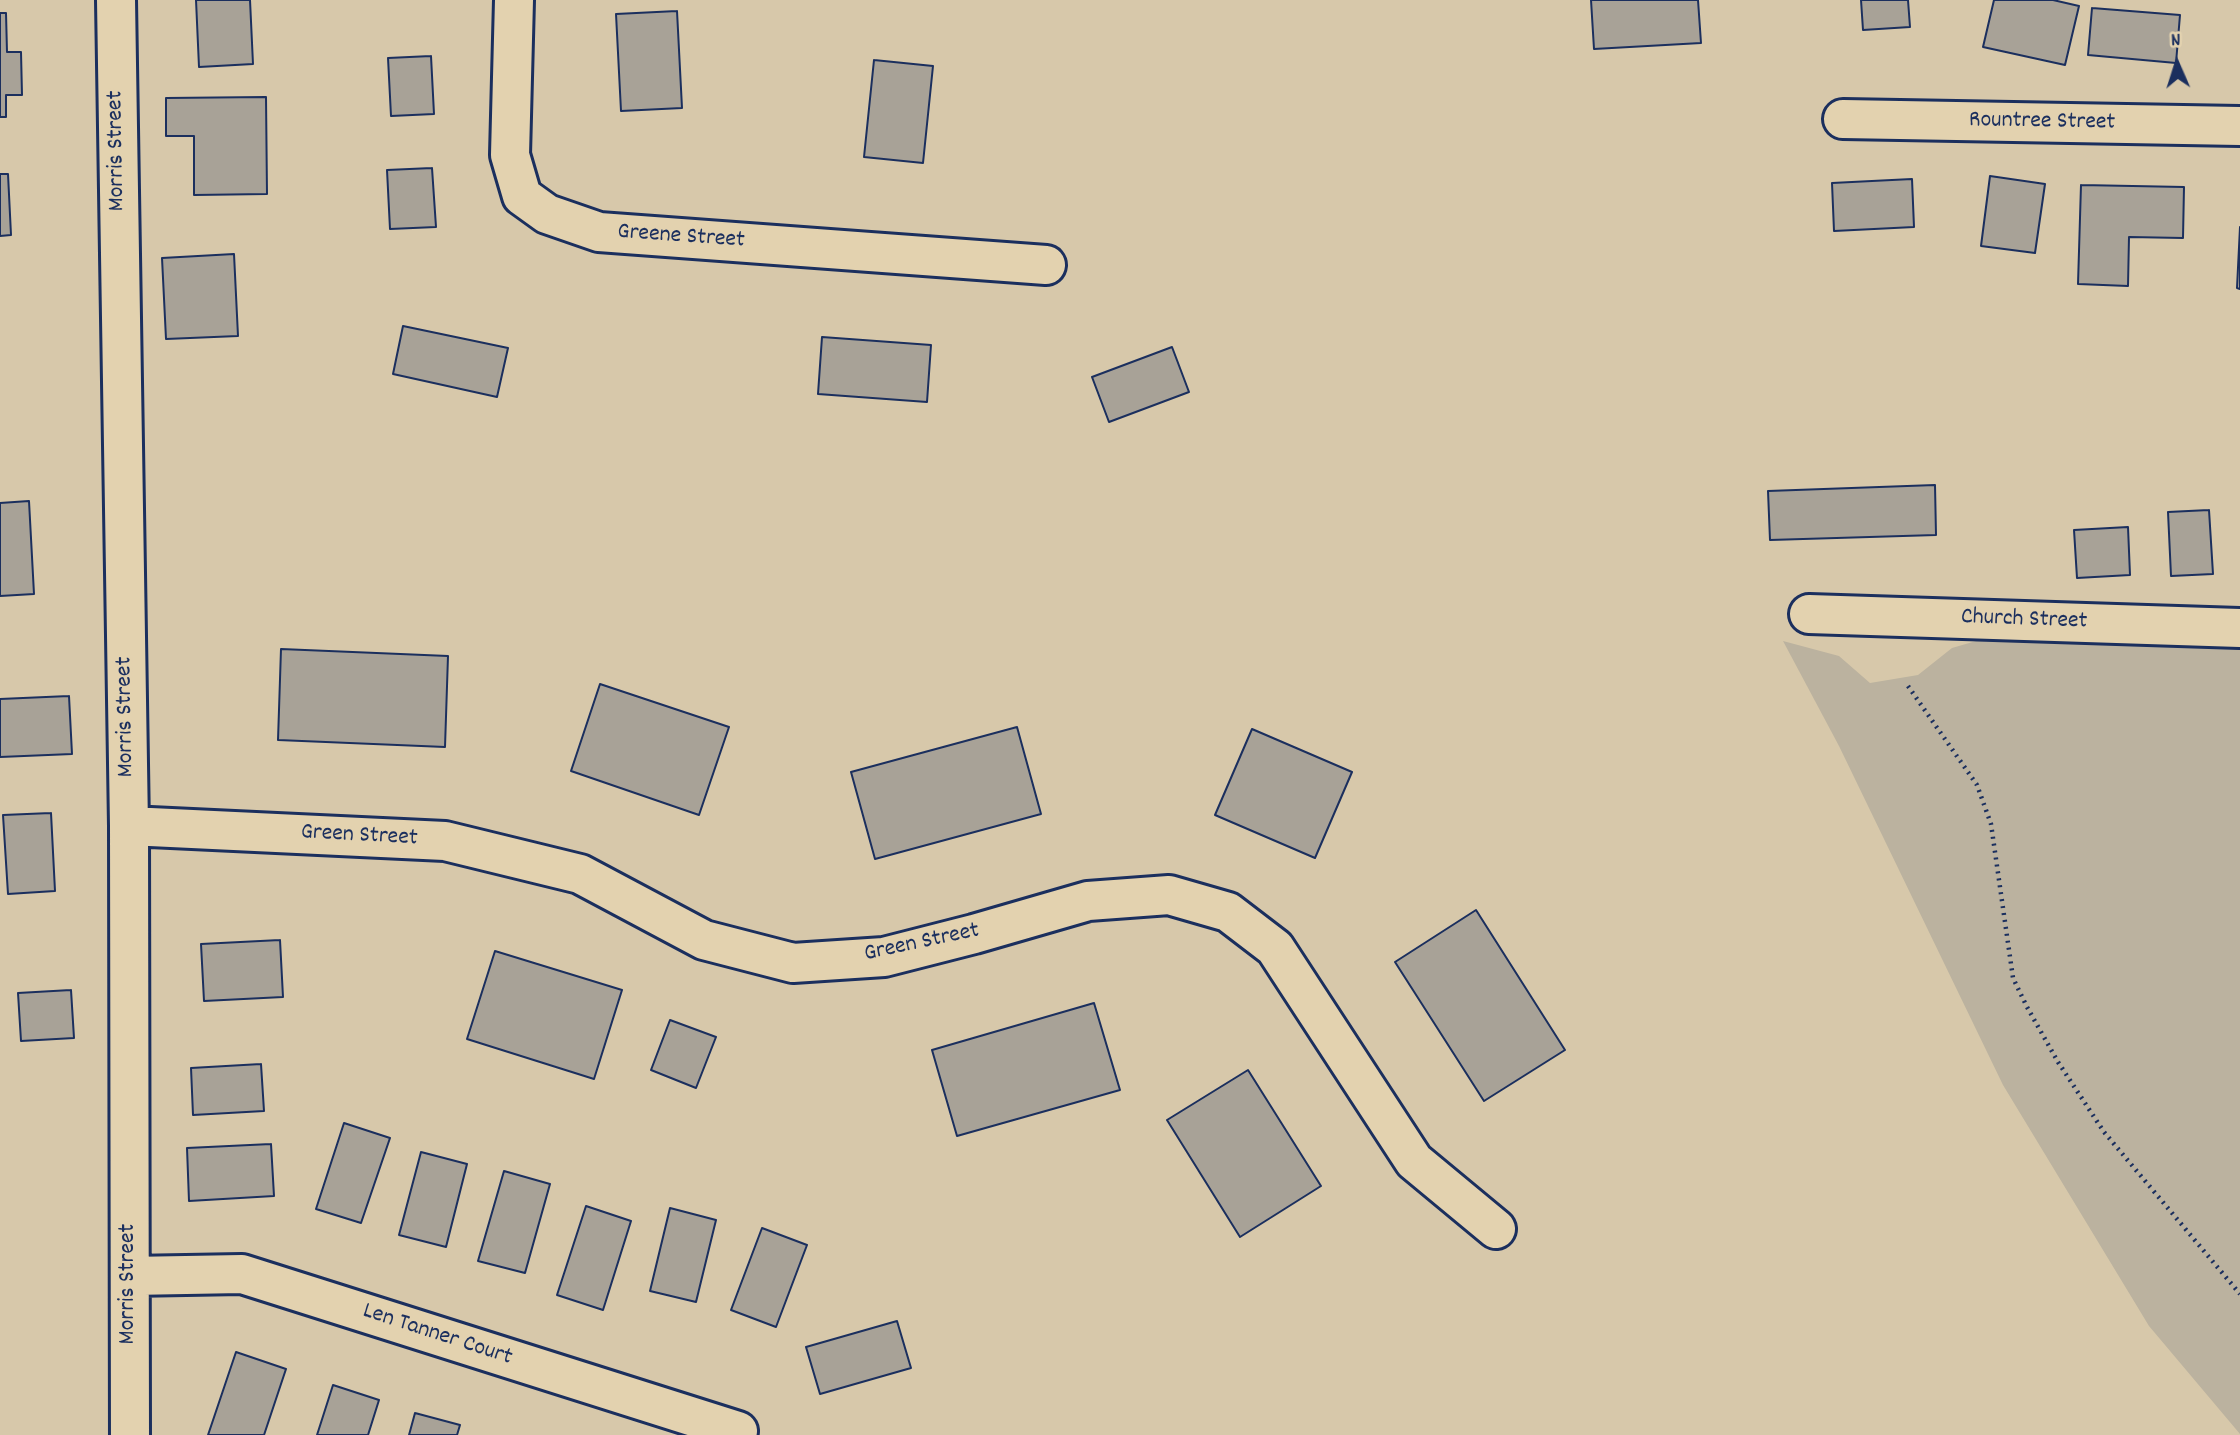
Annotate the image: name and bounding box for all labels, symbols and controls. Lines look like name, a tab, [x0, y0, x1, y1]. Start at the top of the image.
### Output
north arrow	[2142, 28, 2212, 98]
text: N	[2170, 28, 2181, 55]
street label: Morris Street	[103, 90, 133, 212]
street label: Rountree Street	[1969, 107, 2115, 139]
street label: Greene Street	[616, 219, 746, 257]
street label: Church Street	[1960, 604, 2088, 638]
street label: Morris Street	[112, 656, 142, 778]
street label: Green Street	[300, 820, 418, 854]
street label: Green Street	[862, 918, 982, 970]
street label: Morris Street	[116, 1224, 144, 1344]
street label: Len Tanner Court	[359, 1298, 515, 1374]

